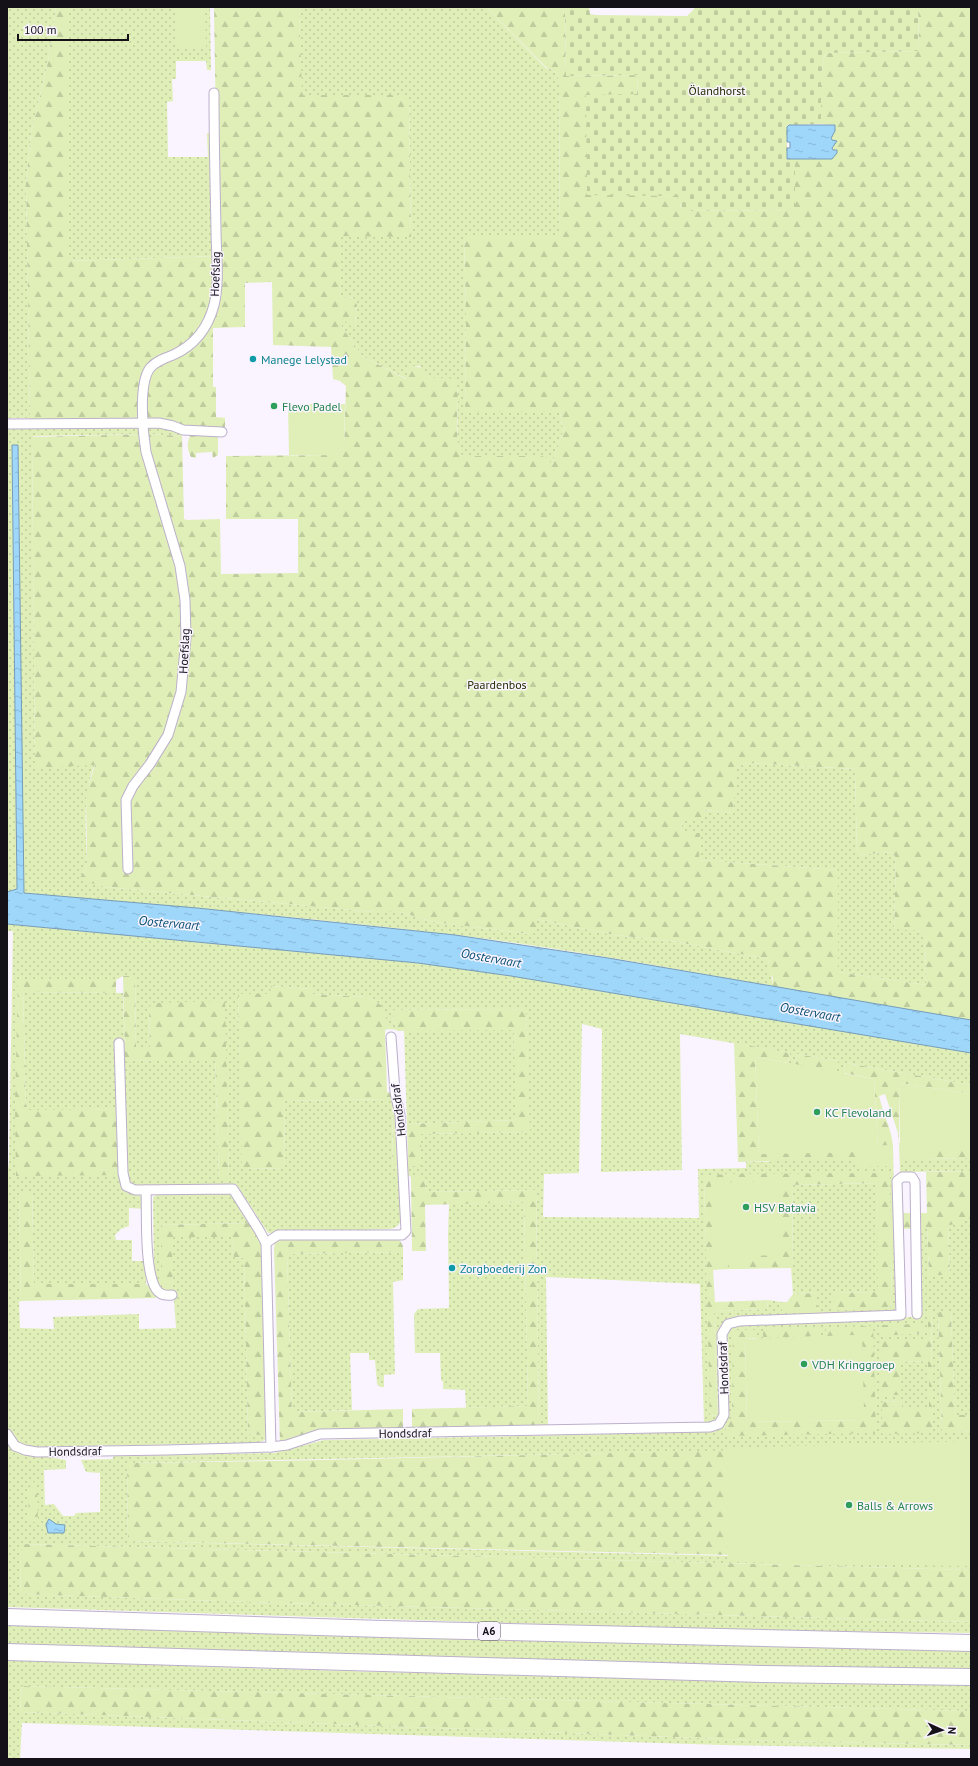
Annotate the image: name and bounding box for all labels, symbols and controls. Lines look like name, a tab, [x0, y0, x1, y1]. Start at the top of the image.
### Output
scale bar	[18, 16, 128, 42]
text: 100 m	[24, 22, 57, 37]
park label: Ölandhorst	[689, 83, 745, 98]
street label: Hoefslag	[207, 251, 223, 297]
place label: Manege Lelystad	[261, 352, 347, 367]
marker: Manege Lelystad	[248, 354, 258, 364]
place label: Flevo Padel	[282, 399, 342, 414]
marker: Flevo Padel	[269, 401, 279, 411]
street label: Hoefslag	[175, 628, 193, 674]
park label: Paardenbos	[467, 677, 527, 692]
water label: Oostervaart	[138, 912, 201, 934]
water label: Oostervaart	[459, 944, 523, 972]
water label: Oostervaart	[778, 998, 842, 1026]
street label: Hondsdraf	[387, 1082, 409, 1137]
place label: KC Flevoland	[825, 1105, 891, 1120]
marker: KC Flevoland	[812, 1107, 822, 1117]
place label: HSV Batavia	[754, 1200, 816, 1215]
marker: HSV Batavia	[741, 1202, 751, 1212]
place label: Zorgboederij Zon	[460, 1261, 547, 1276]
marker: Zorgboederij Zon	[447, 1263, 457, 1273]
street label: Hondsdraf	[715, 1340, 731, 1395]
place label: VDH Kringgroep	[811, 1357, 895, 1372]
marker: VDH Kringgroep	[799, 1359, 809, 1369]
street label: Hondsdraf	[378, 1425, 433, 1441]
street label: Hondsdraf	[48, 1443, 103, 1459]
place label: Balls & Arrows	[857, 1498, 933, 1513]
marker: Balls & Arrows	[844, 1500, 854, 1510]
road number: A6	[478, 1622, 500, 1640]
north arrow	[922, 1710, 962, 1750]
text: N	[945, 1727, 959, 1735]

